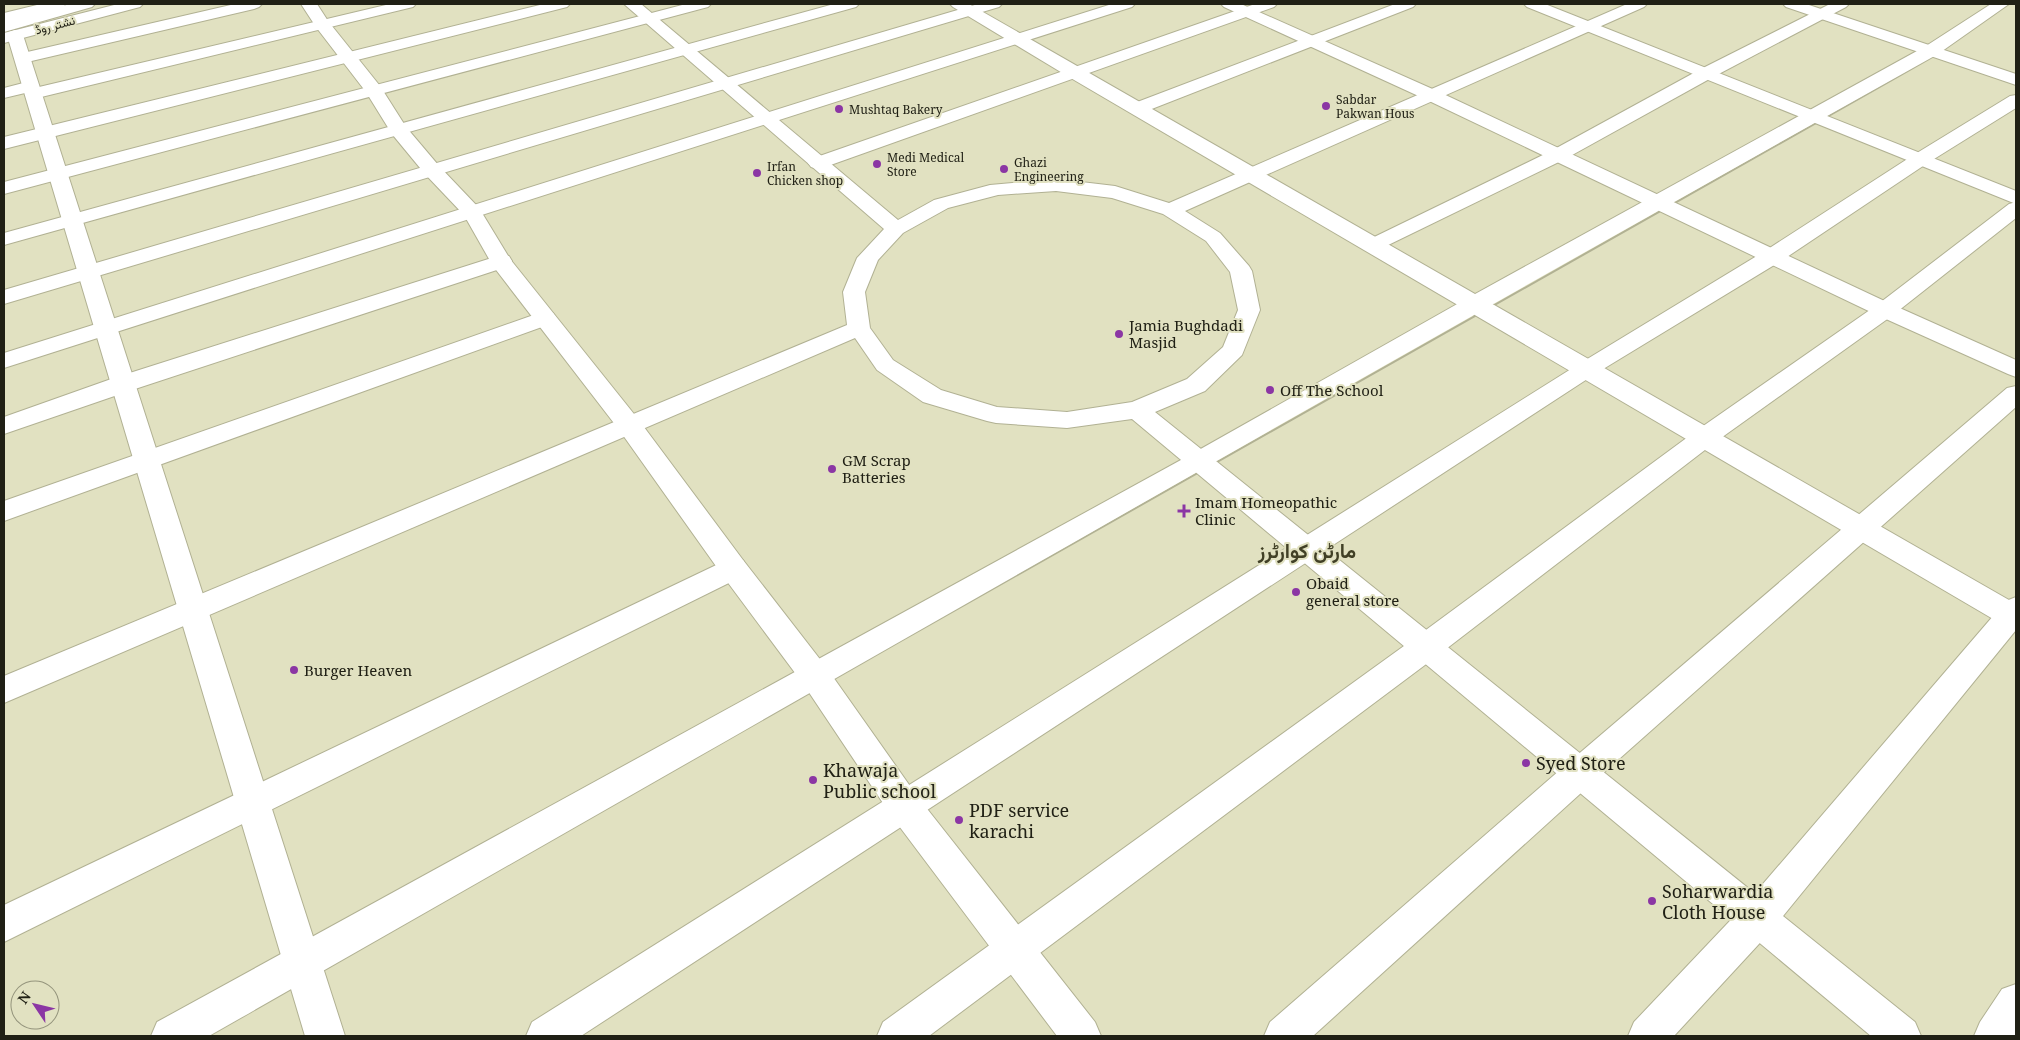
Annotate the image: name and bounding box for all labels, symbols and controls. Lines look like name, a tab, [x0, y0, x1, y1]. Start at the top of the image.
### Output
street label: نشتر روڈ	[33, 12, 77, 38]
place label: Sabdar Pakwan Hous	[1336, 91, 1414, 122]
marker: Sabdar Pakwan Hous	[1320, 100, 1332, 112]
place label: Mushtaq Bakery	[849, 101, 943, 118]
marker: Mushtaq Bakery	[833, 103, 845, 115]
place label: Medi Medical Store	[887, 149, 965, 180]
place label: Ghazi Engineering	[1014, 154, 1084, 185]
place label: Irfan Chicken shop	[767, 158, 843, 189]
marker: Medi Medical Store	[871, 158, 883, 170]
marker: Ghazi Engineering	[998, 163, 1010, 175]
marker: Irfan Chicken shop	[751, 167, 763, 179]
place label: Jamia Bughdadi Masjid	[1128, 315, 1243, 352]
marker: Jamia Bughdadi Masjid	[1113, 328, 1125, 340]
place label: Off The School	[1280, 380, 1384, 400]
marker: Off The School	[1264, 384, 1276, 396]
place label: GM Scrap Batteries	[842, 450, 911, 487]
marker: GM Scrap Batteries	[826, 463, 838, 475]
place label: Imam Homeopathic Clinic	[1195, 492, 1337, 529]
marker: Imam Homeopathic Clinic	[1177, 504, 1191, 518]
district label: مارٹن کوارٹرز	[1257, 537, 1356, 564]
place label: Obaid general store	[1306, 573, 1399, 610]
marker: Obaid general store	[1290, 586, 1302, 598]
place label: Burger Heaven	[304, 660, 413, 680]
marker: Burger Heaven	[288, 664, 300, 676]
place label: Syed Store	[1536, 751, 1626, 775]
marker: Syed Store	[1520, 757, 1532, 769]
place label: Khawaja Public school	[823, 758, 936, 803]
marker: Khawaja Public school	[807, 774, 819, 786]
place label: PDF service karachi	[969, 798, 1069, 843]
marker: PDF service karachi	[953, 814, 965, 826]
place label: Soharwardia Cloth House	[1662, 879, 1773, 924]
marker: Soharwardia Cloth House	[1646, 895, 1658, 907]
north arrow	[10, 980, 60, 1030]
text: N	[13, 987, 35, 1007]

